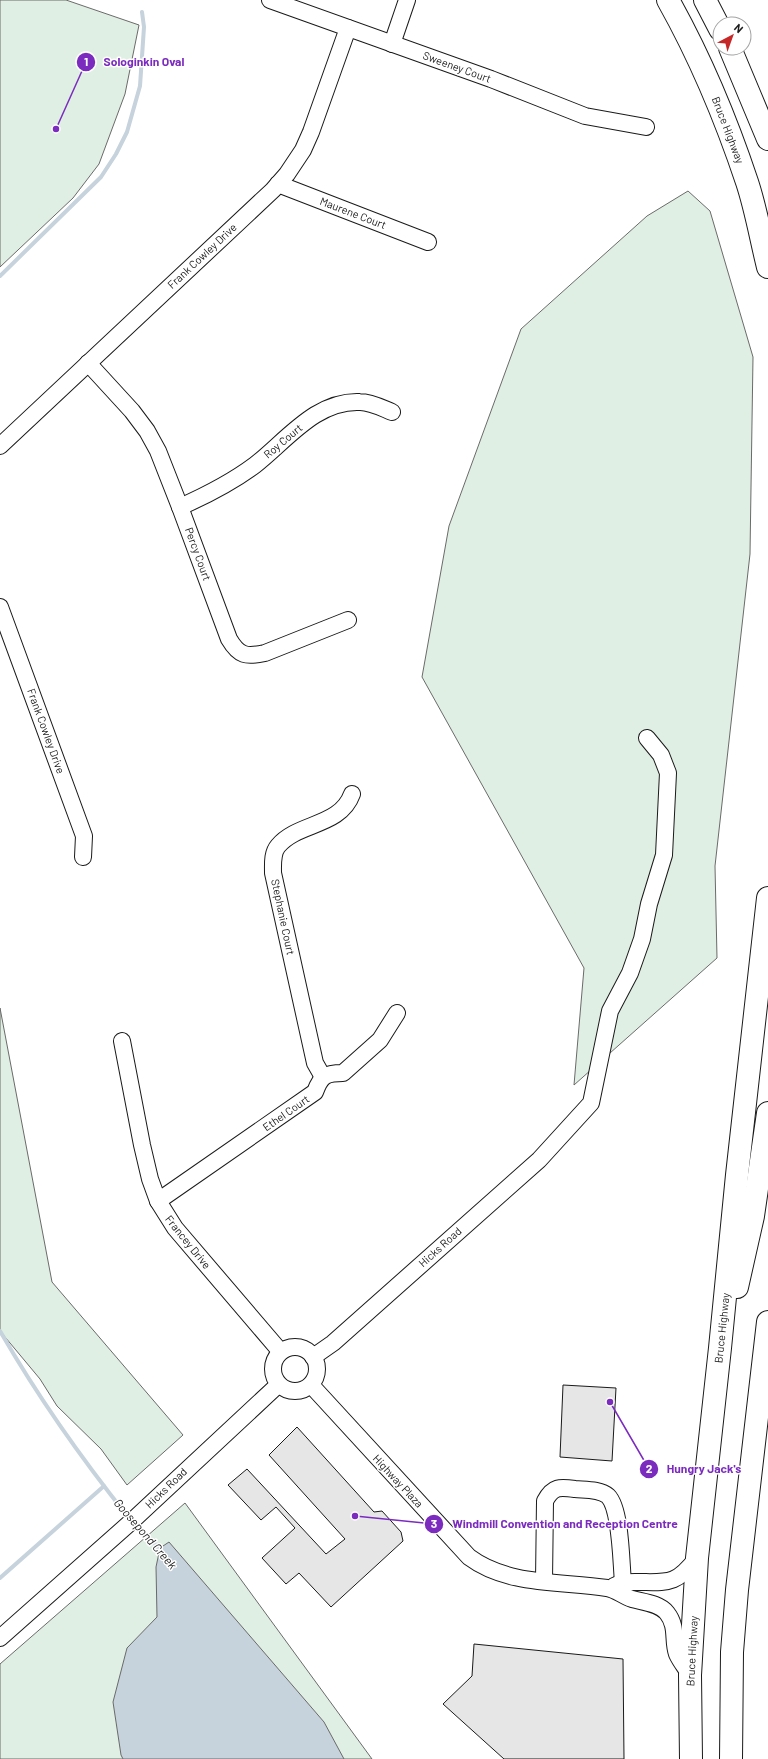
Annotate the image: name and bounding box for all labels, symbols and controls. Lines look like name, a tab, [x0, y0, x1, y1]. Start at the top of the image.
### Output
north arrow	[712, 16, 752, 56]
text: N	[732, 21, 746, 35]
street label: Sweeney Court	[421, 48, 493, 85]
callout: Sologinkin Oval	[76, 50, 193, 74]
text: 1	[84, 54, 88, 68]
text: Sologinkin Oval	[104, 54, 184, 68]
street label: Bruce Highway	[710, 94, 747, 165]
street label: Maurene Court	[318, 194, 388, 231]
street label: Frank Cowley Drive	[164, 220, 239, 291]
street label: Roy Court	[261, 421, 305, 461]
street label: Percy Court	[183, 525, 214, 582]
street label: Frank Cowley Drive	[25, 686, 68, 775]
street label: Stephanie Court	[269, 878, 298, 956]
street label: Ethel Court	[260, 1092, 311, 1133]
street label: Francey Drive	[163, 1212, 214, 1271]
street label: Hicks Road	[416, 1224, 464, 1269]
street label: Bruce Highway	[711, 1292, 732, 1364]
street label: Highway Plaza	[371, 1452, 426, 1510]
callout: Hungry Jack's	[639, 1457, 750, 1481]
text: 2	[646, 1461, 653, 1475]
text: Hungry Jack's	[667, 1461, 741, 1475]
street label: Hicks Road	[142, 1465, 189, 1511]
water label: Goosepond Creek	[111, 1495, 180, 1572]
callout: Windmill Convention and Reception Centre	[424, 1512, 686, 1536]
text: 3	[431, 1516, 437, 1530]
text: Windmill Convention and Reception Centre	[452, 1516, 678, 1530]
street label: Bruce Highway	[683, 1615, 700, 1687]

